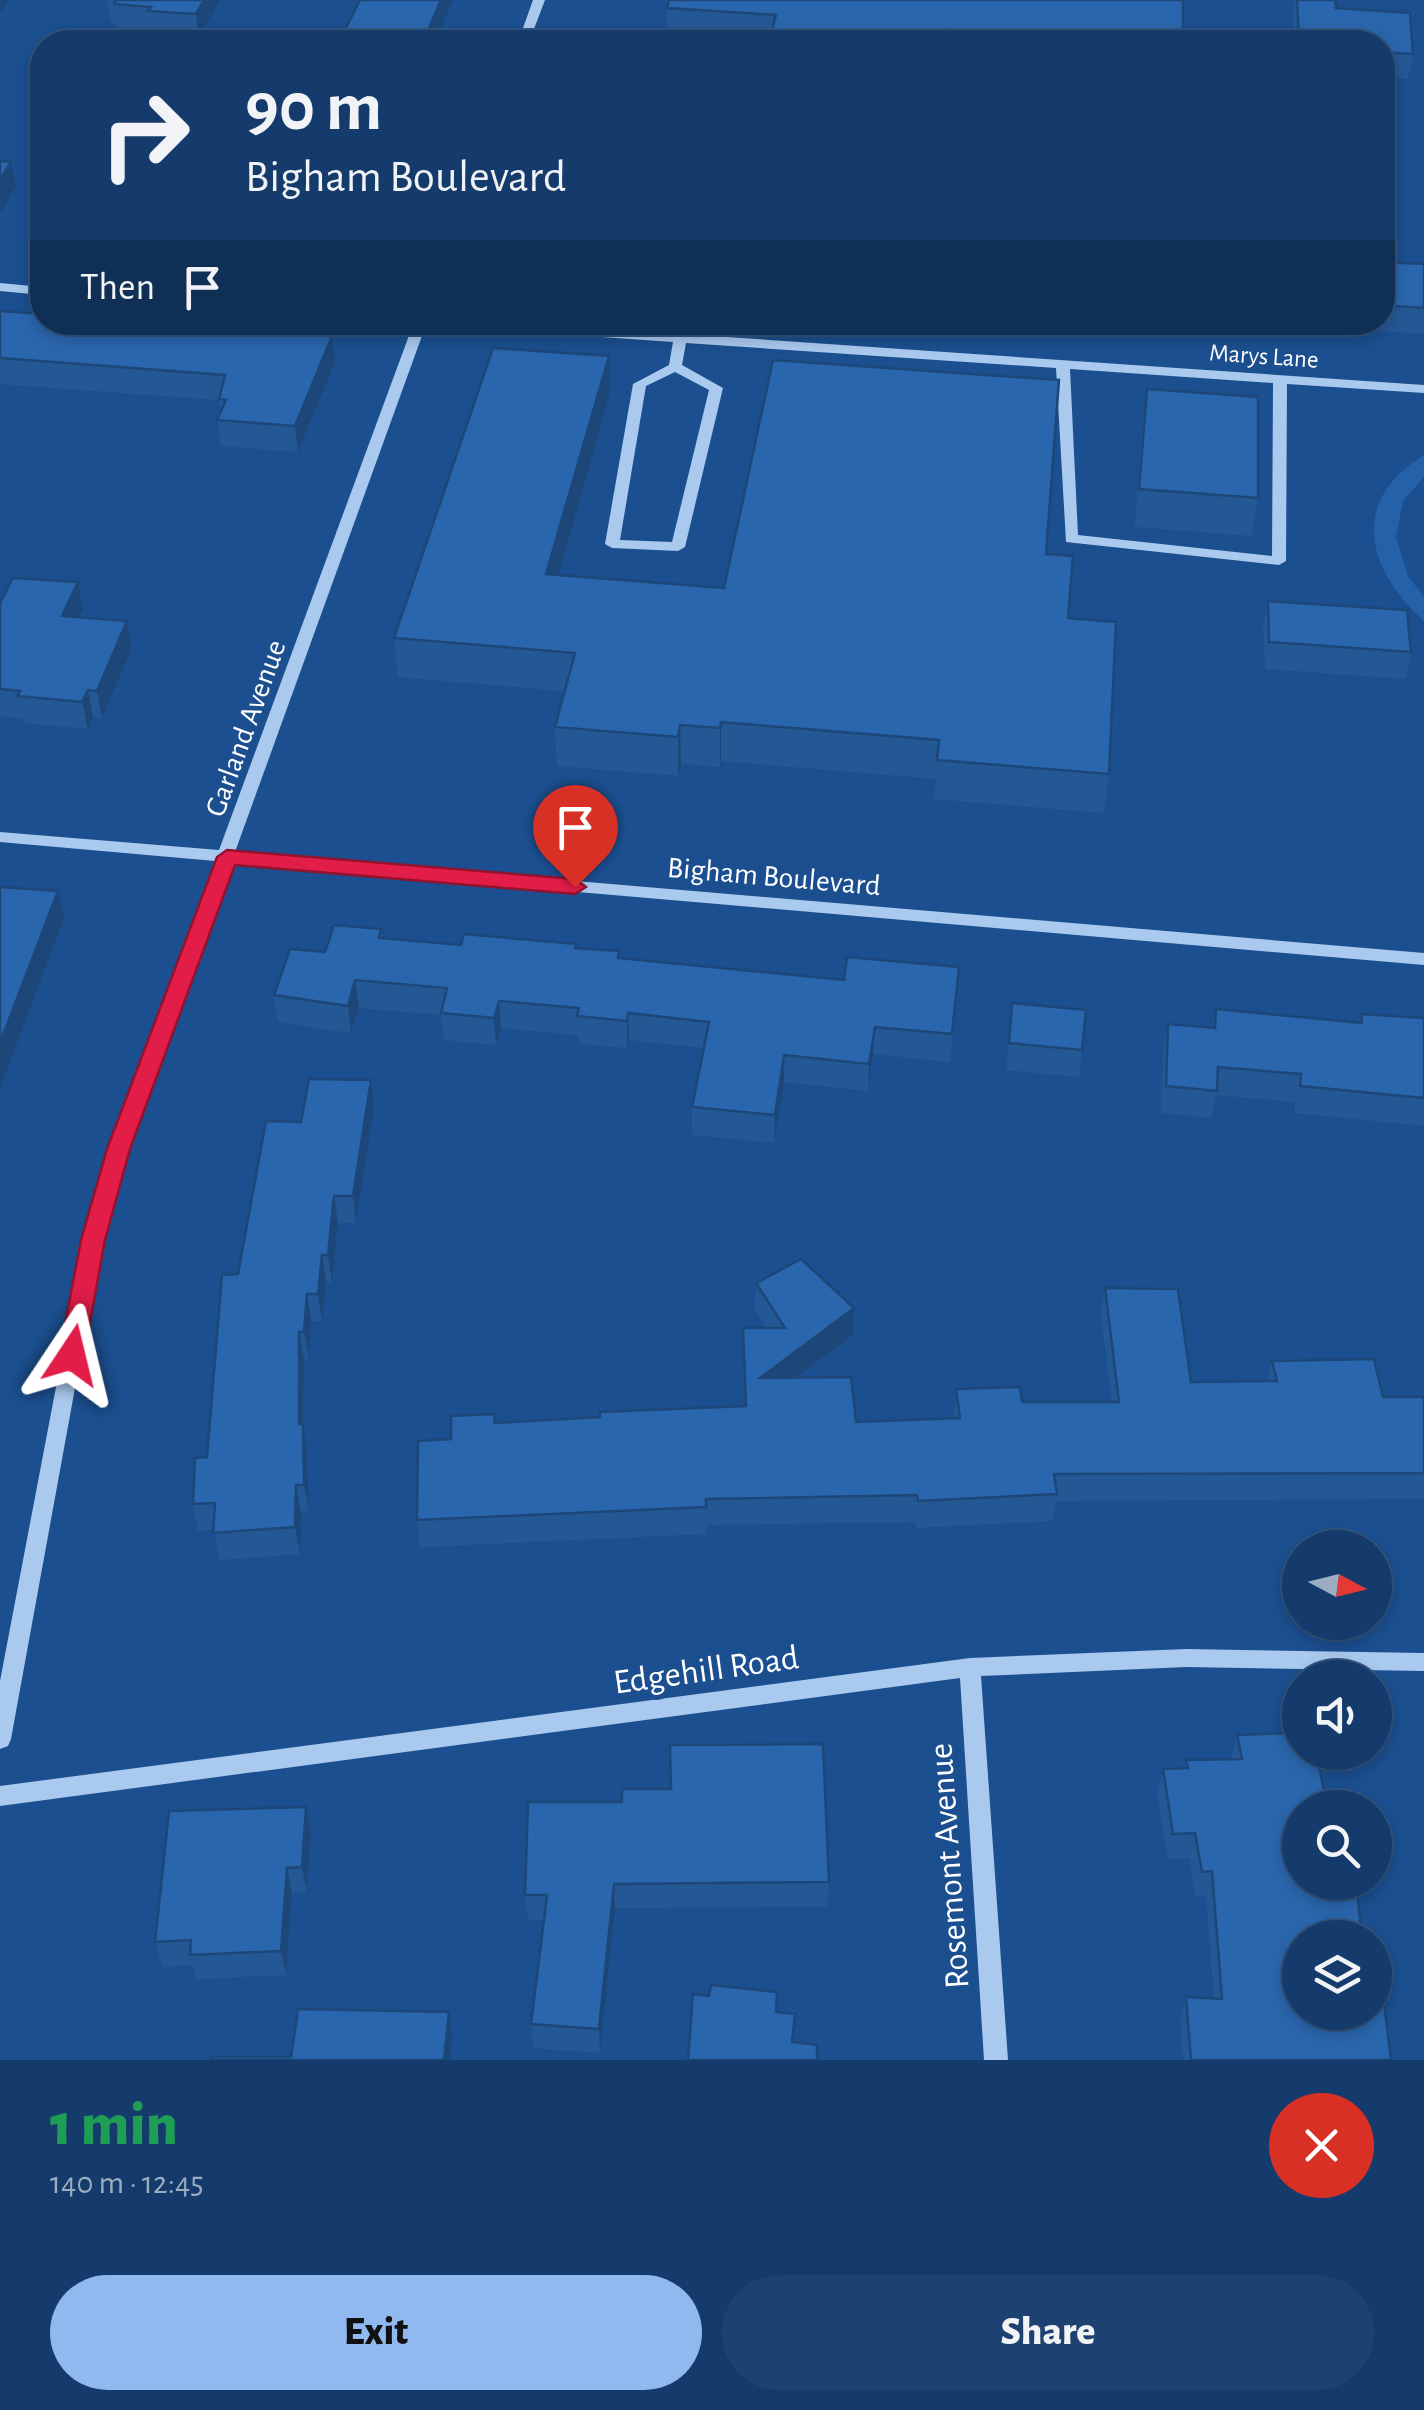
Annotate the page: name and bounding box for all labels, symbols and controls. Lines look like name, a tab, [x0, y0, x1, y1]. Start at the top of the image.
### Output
icon: right	[80, 70, 210, 200]
text: 90 m	[245, 73, 382, 143]
text: Bigham Boulevard	[245, 155, 566, 200]
icon: arrive	[175, 260, 230, 315]
text: Then	[80, 269, 155, 307]
street label: Marys Lane	[1208, 340, 1319, 373]
street label: Garland Avenue	[200, 636, 292, 821]
pin	[533, 785, 618, 888]
icon: arrive	[548, 800, 603, 855]
street label: Bigham Boulevard	[666, 853, 882, 901]
position arrow	[20, 1303, 124, 1407]
north arrow	[1282, 1530, 1392, 1640]
map controls	[1282, 1530, 1392, 2030]
street label: Edgehill Road	[611, 1640, 801, 1701]
button: sound	[1282, 1660, 1392, 1770]
street label: Rosemont Avenue	[923, 1742, 976, 1990]
button: search	[1282, 1790, 1392, 1900]
button: layers	[1282, 1920, 1392, 2030]
button: close	[1269, 2093, 1374, 2198]
text: 1 min	[50, 2096, 178, 2156]
text: 140 m · 12:45	[50, 2167, 204, 2199]
button: Exit	[50, 2275, 702, 2390]
button: Share	[722, 2275, 1374, 2390]

